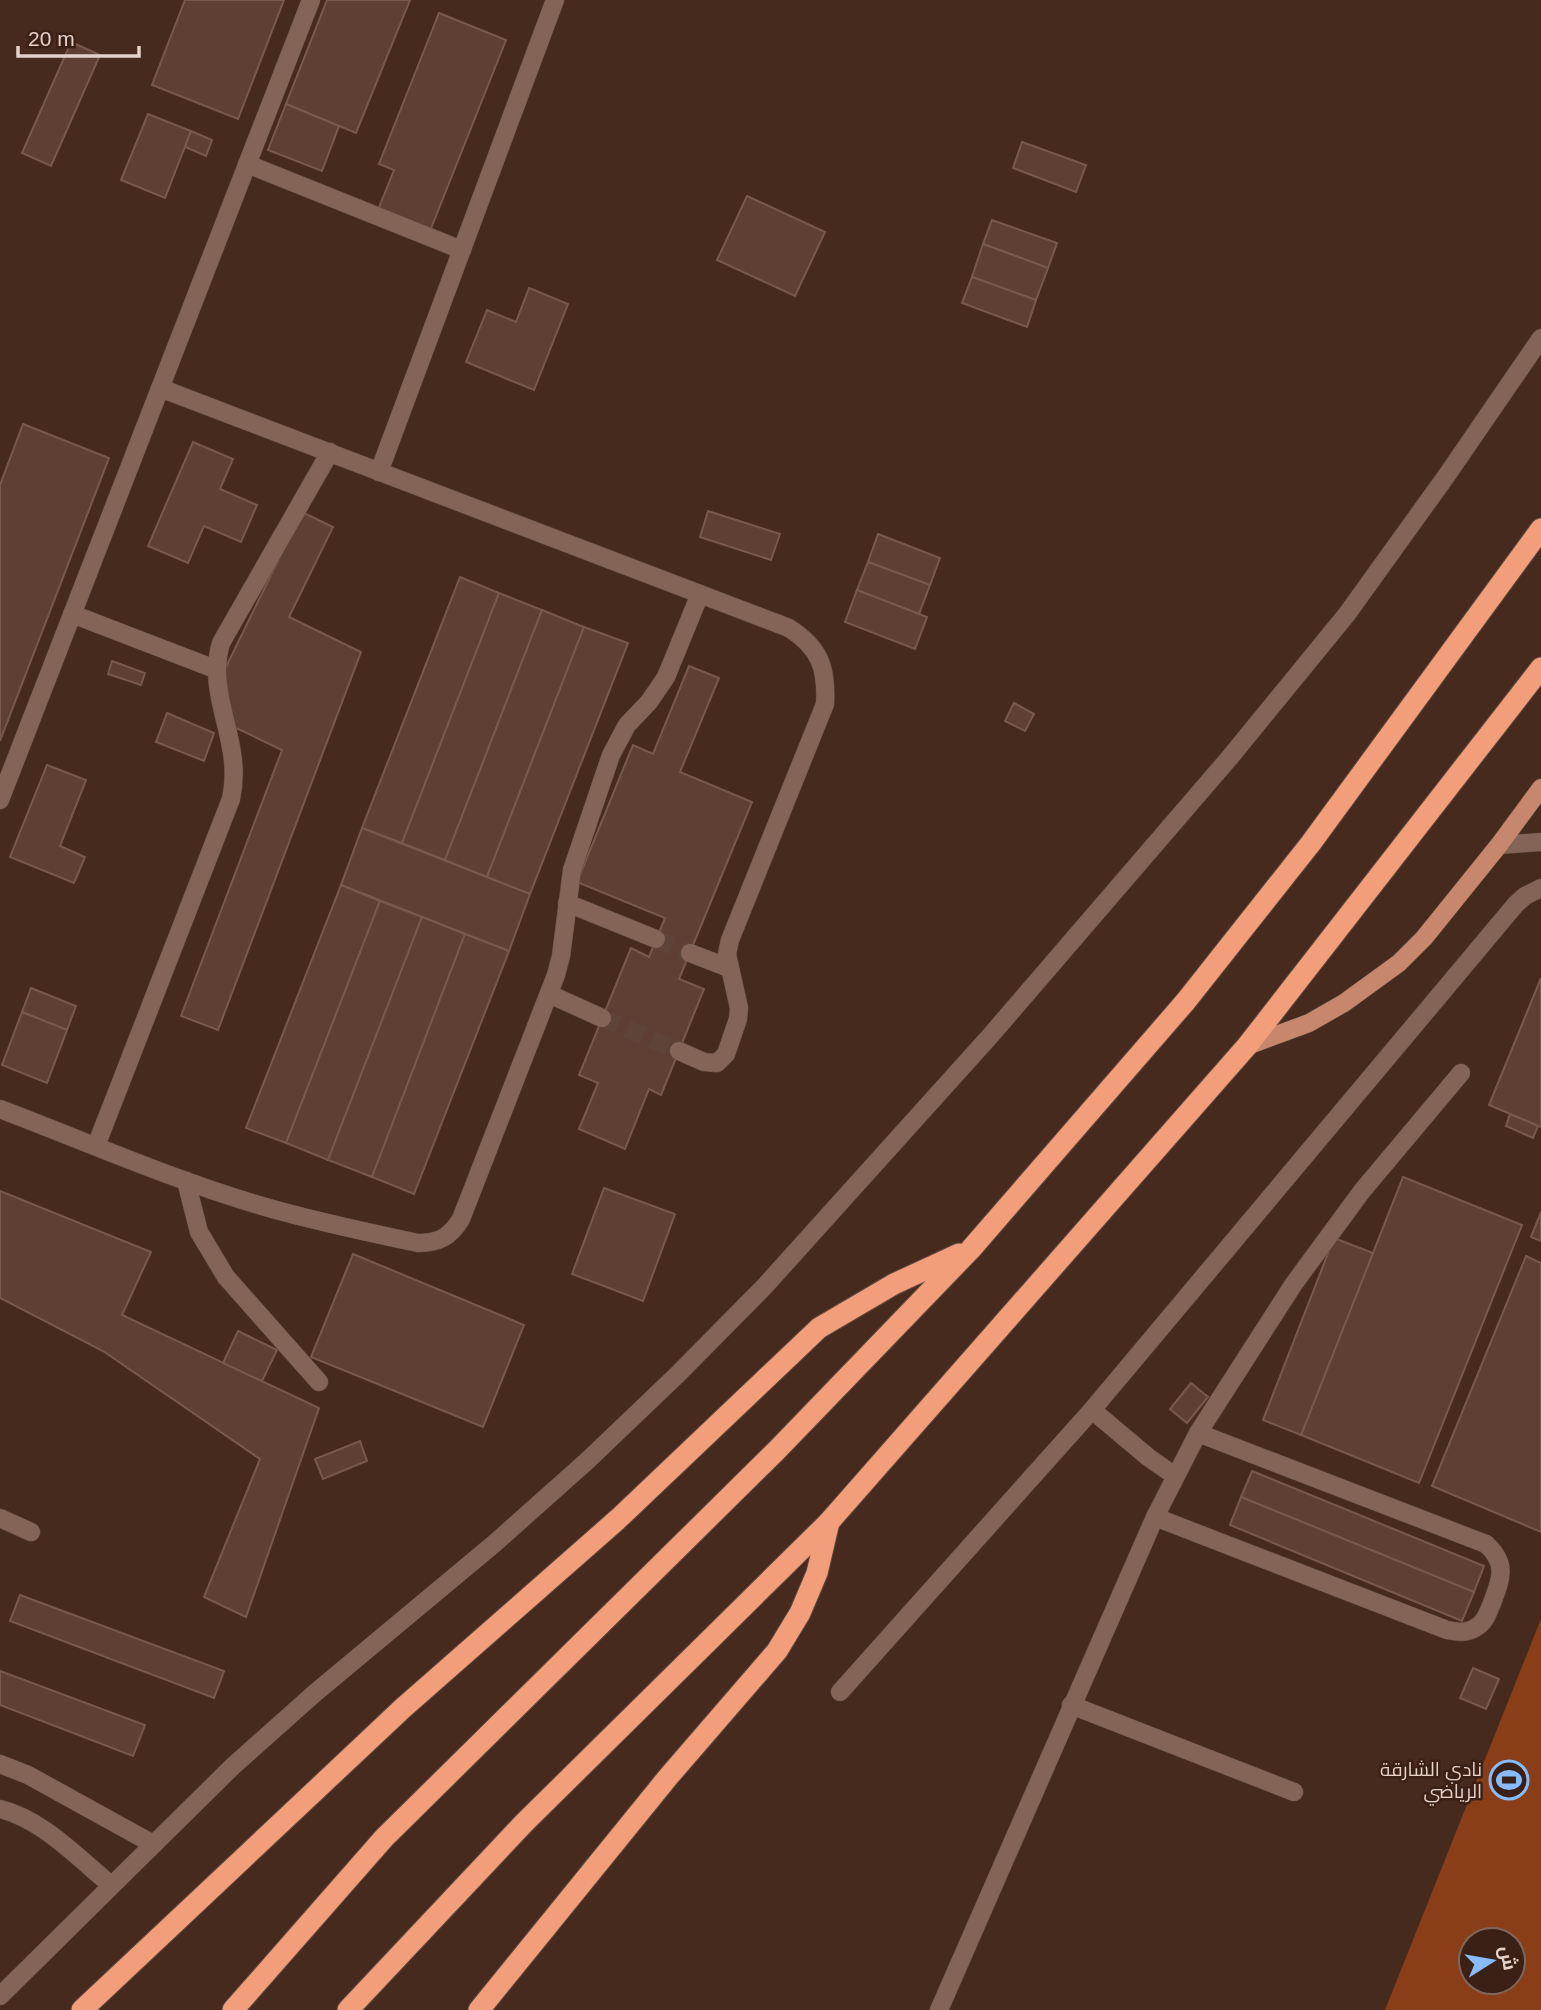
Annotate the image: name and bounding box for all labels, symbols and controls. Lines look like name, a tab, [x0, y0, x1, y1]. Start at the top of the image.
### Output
scale bar	[18, 14, 138, 58]
text: 20 m	[28, 27, 75, 50]
place label: نادي الشارقة الرياضي	[1380, 1759, 1482, 1806]
sports icon: نادي الشارقة الرياضي	[1488, 1759, 1530, 1801]
north arrow	[1457, 1926, 1527, 1996]
text: ش	[1495, 1944, 1521, 1972]

